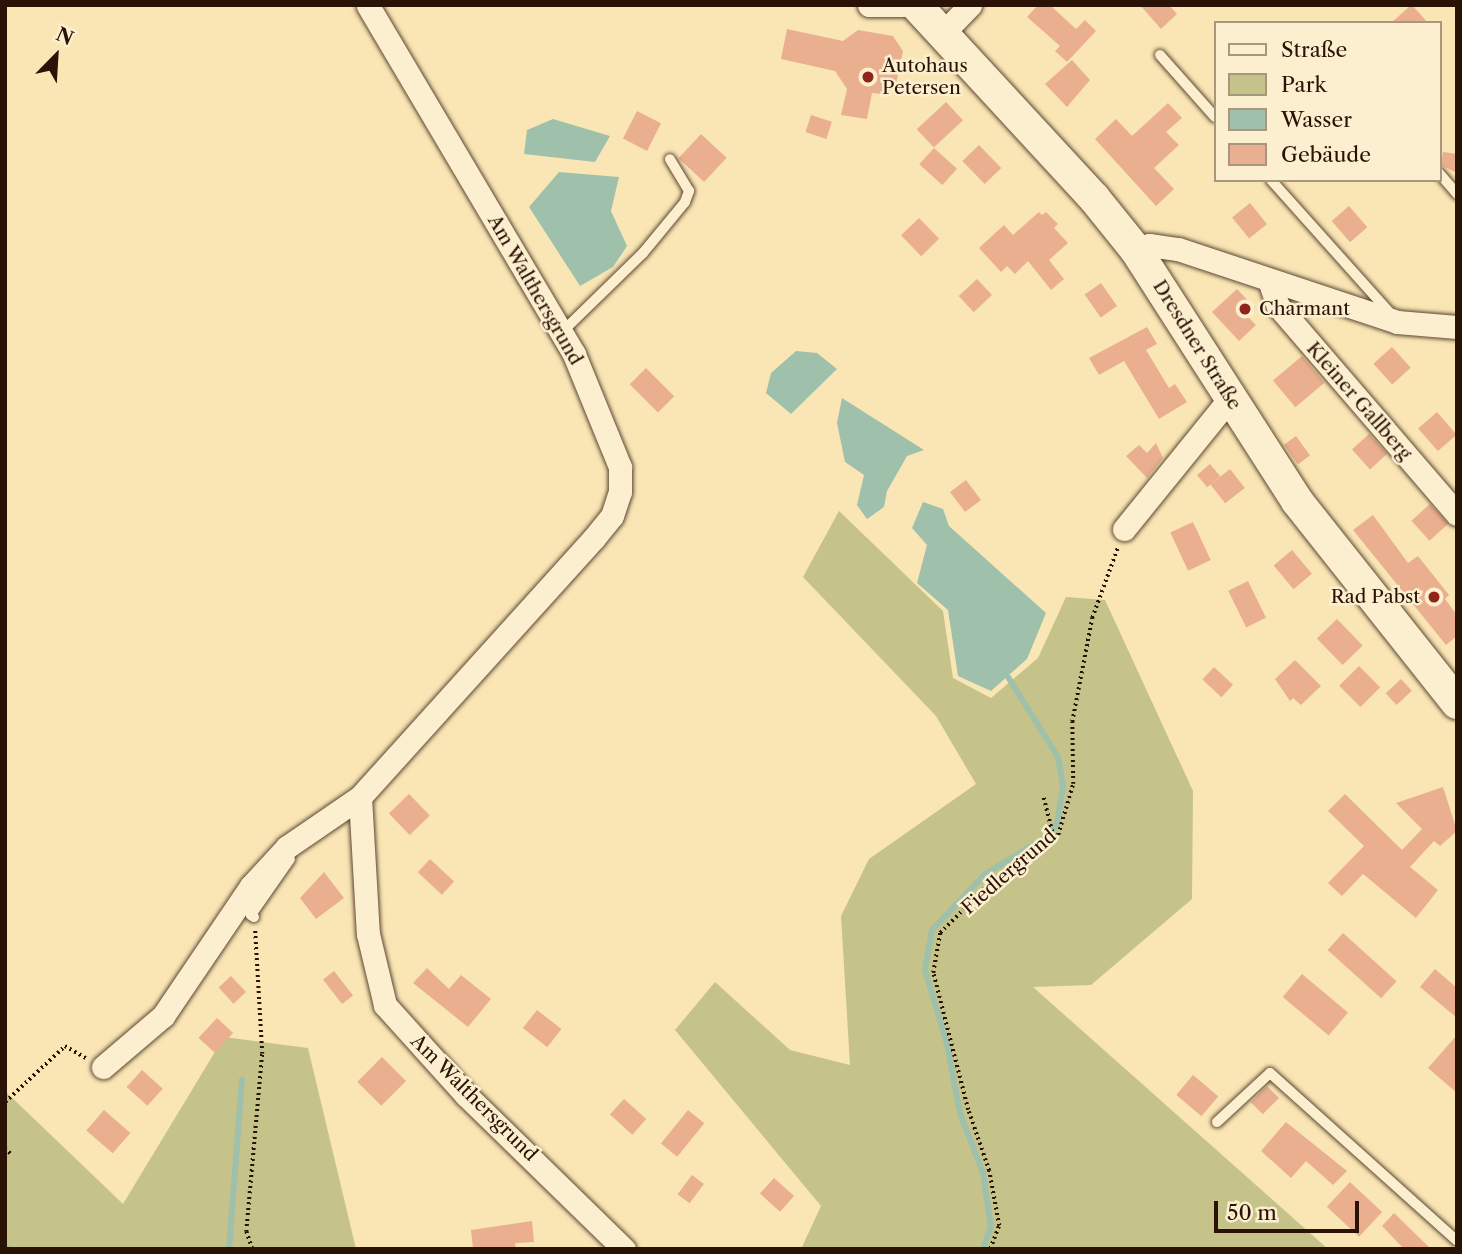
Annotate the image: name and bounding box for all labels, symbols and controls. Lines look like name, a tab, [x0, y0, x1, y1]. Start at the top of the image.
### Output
north arrow	[21, 21, 91, 91]
legend	[1214, 21, 1441, 182]
text: N	[53, 22, 77, 50]
text: Straße	[1281, 37, 1347, 62]
place label: Autohaus Petersen	[882, 55, 968, 99]
marker: Autohaus Petersen	[860, 69, 876, 85]
text: Park	[1281, 72, 1327, 97]
text: Wasser	[1281, 107, 1352, 132]
text: Gebäude	[1281, 142, 1371, 167]
street label: Am Walthersgrund	[483, 211, 587, 369]
street label: Dresdner Straße	[1148, 276, 1246, 414]
place label: Charmant	[1259, 298, 1350, 320]
marker: Charmant	[1237, 301, 1253, 317]
street label: Kleiner Gallberg	[1301, 337, 1417, 465]
place label: Rad Pabst	[1331, 586, 1420, 608]
marker: Rad Pabst	[1426, 589, 1442, 605]
street label: Fiedlergrund	[957, 825, 1061, 919]
street label: Am Walthersgrund	[406, 1030, 542, 1166]
scale bar	[1217, 1188, 1362, 1232]
text: 50 m	[1227, 1200, 1277, 1225]

